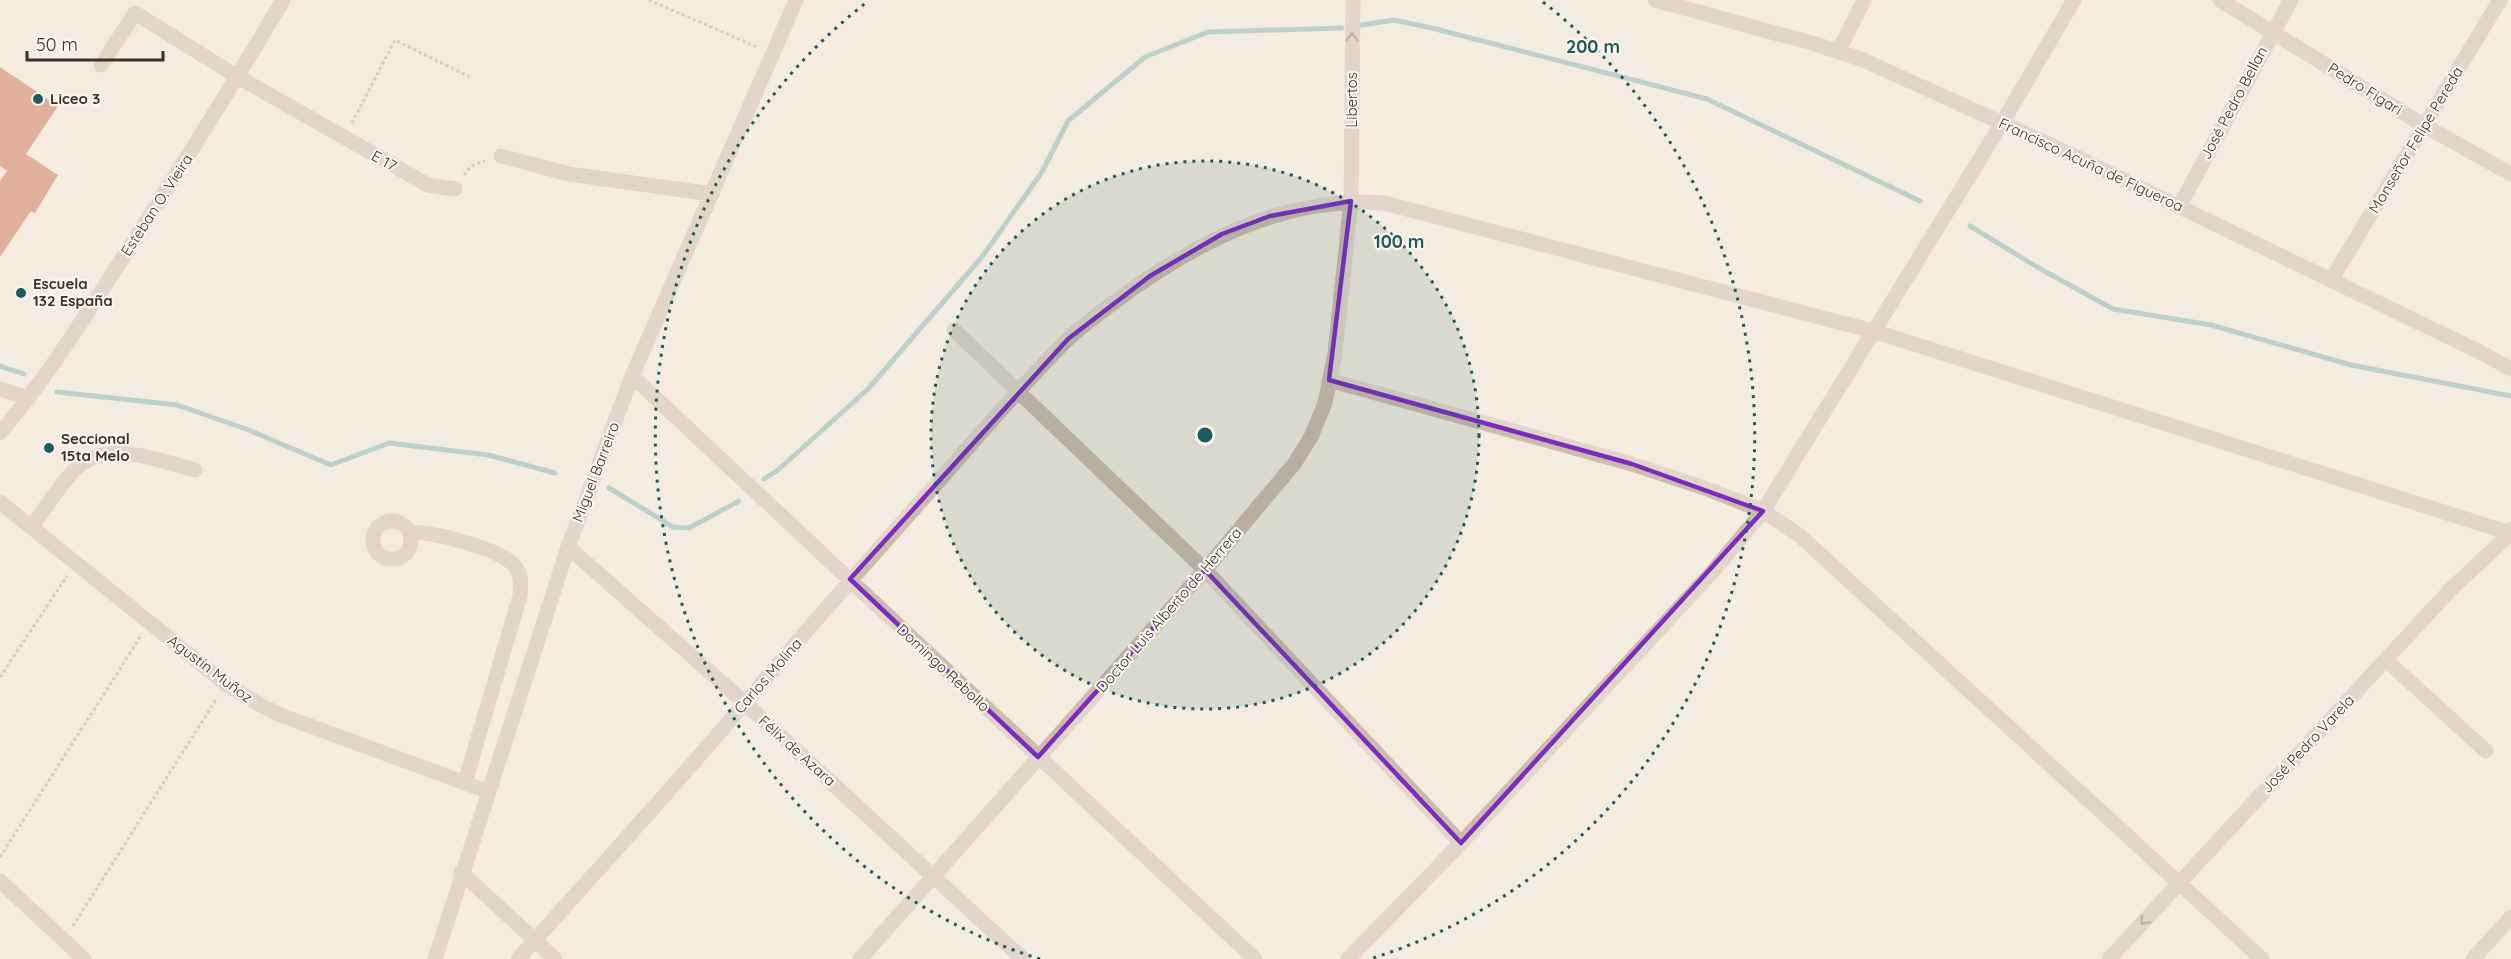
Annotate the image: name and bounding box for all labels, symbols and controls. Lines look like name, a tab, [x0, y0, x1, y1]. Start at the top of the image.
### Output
scale bar	[27, 24, 164, 62]
text: 50 m	[36, 33, 78, 56]
one-way arrow	[1346, 33, 1358, 42]
text: 200 m	[1566, 35, 1620, 58]
street label: José Pedro Bellan	[2196, 43, 2271, 162]
street label: Pedro Figari	[2325, 58, 2406, 119]
street label: Monseñor Felipe Pereda	[2364, 63, 2467, 216]
street label: Libertos	[1342, 72, 1361, 128]
place label: Liceo 3	[50, 89, 100, 108]
marker: Liceo 3	[31, 92, 45, 106]
street label: Francisco Acuña de Figueroa	[1996, 113, 2187, 216]
street label: E 17	[368, 146, 400, 175]
street label: Esteban O. Vieira	[117, 150, 197, 259]
text: 100 m	[1374, 230, 1424, 253]
place label: Escuela 132 España	[33, 274, 113, 310]
marker: Escuela 132 España	[14, 286, 28, 300]
street label: Miguel Barreiro	[568, 419, 623, 525]
centre of rings	[1195, 425, 1215, 445]
place label: Seccional 15ta Melo	[61, 429, 130, 465]
marker: Seccional 15ta Melo	[42, 441, 56, 455]
street label: Doctor Luis Alberto de Herrera	[1092, 523, 1246, 696]
street label: Domingo Rebollo	[893, 620, 994, 716]
street label: Agustín Muñoz	[164, 631, 256, 707]
street label: Carlos Molina	[730, 634, 806, 717]
street label: José Pedro Varela	[2257, 691, 2358, 797]
street label: Félix de Azara	[755, 711, 840, 790]
one-way arrow	[2140, 914, 2151, 924]

